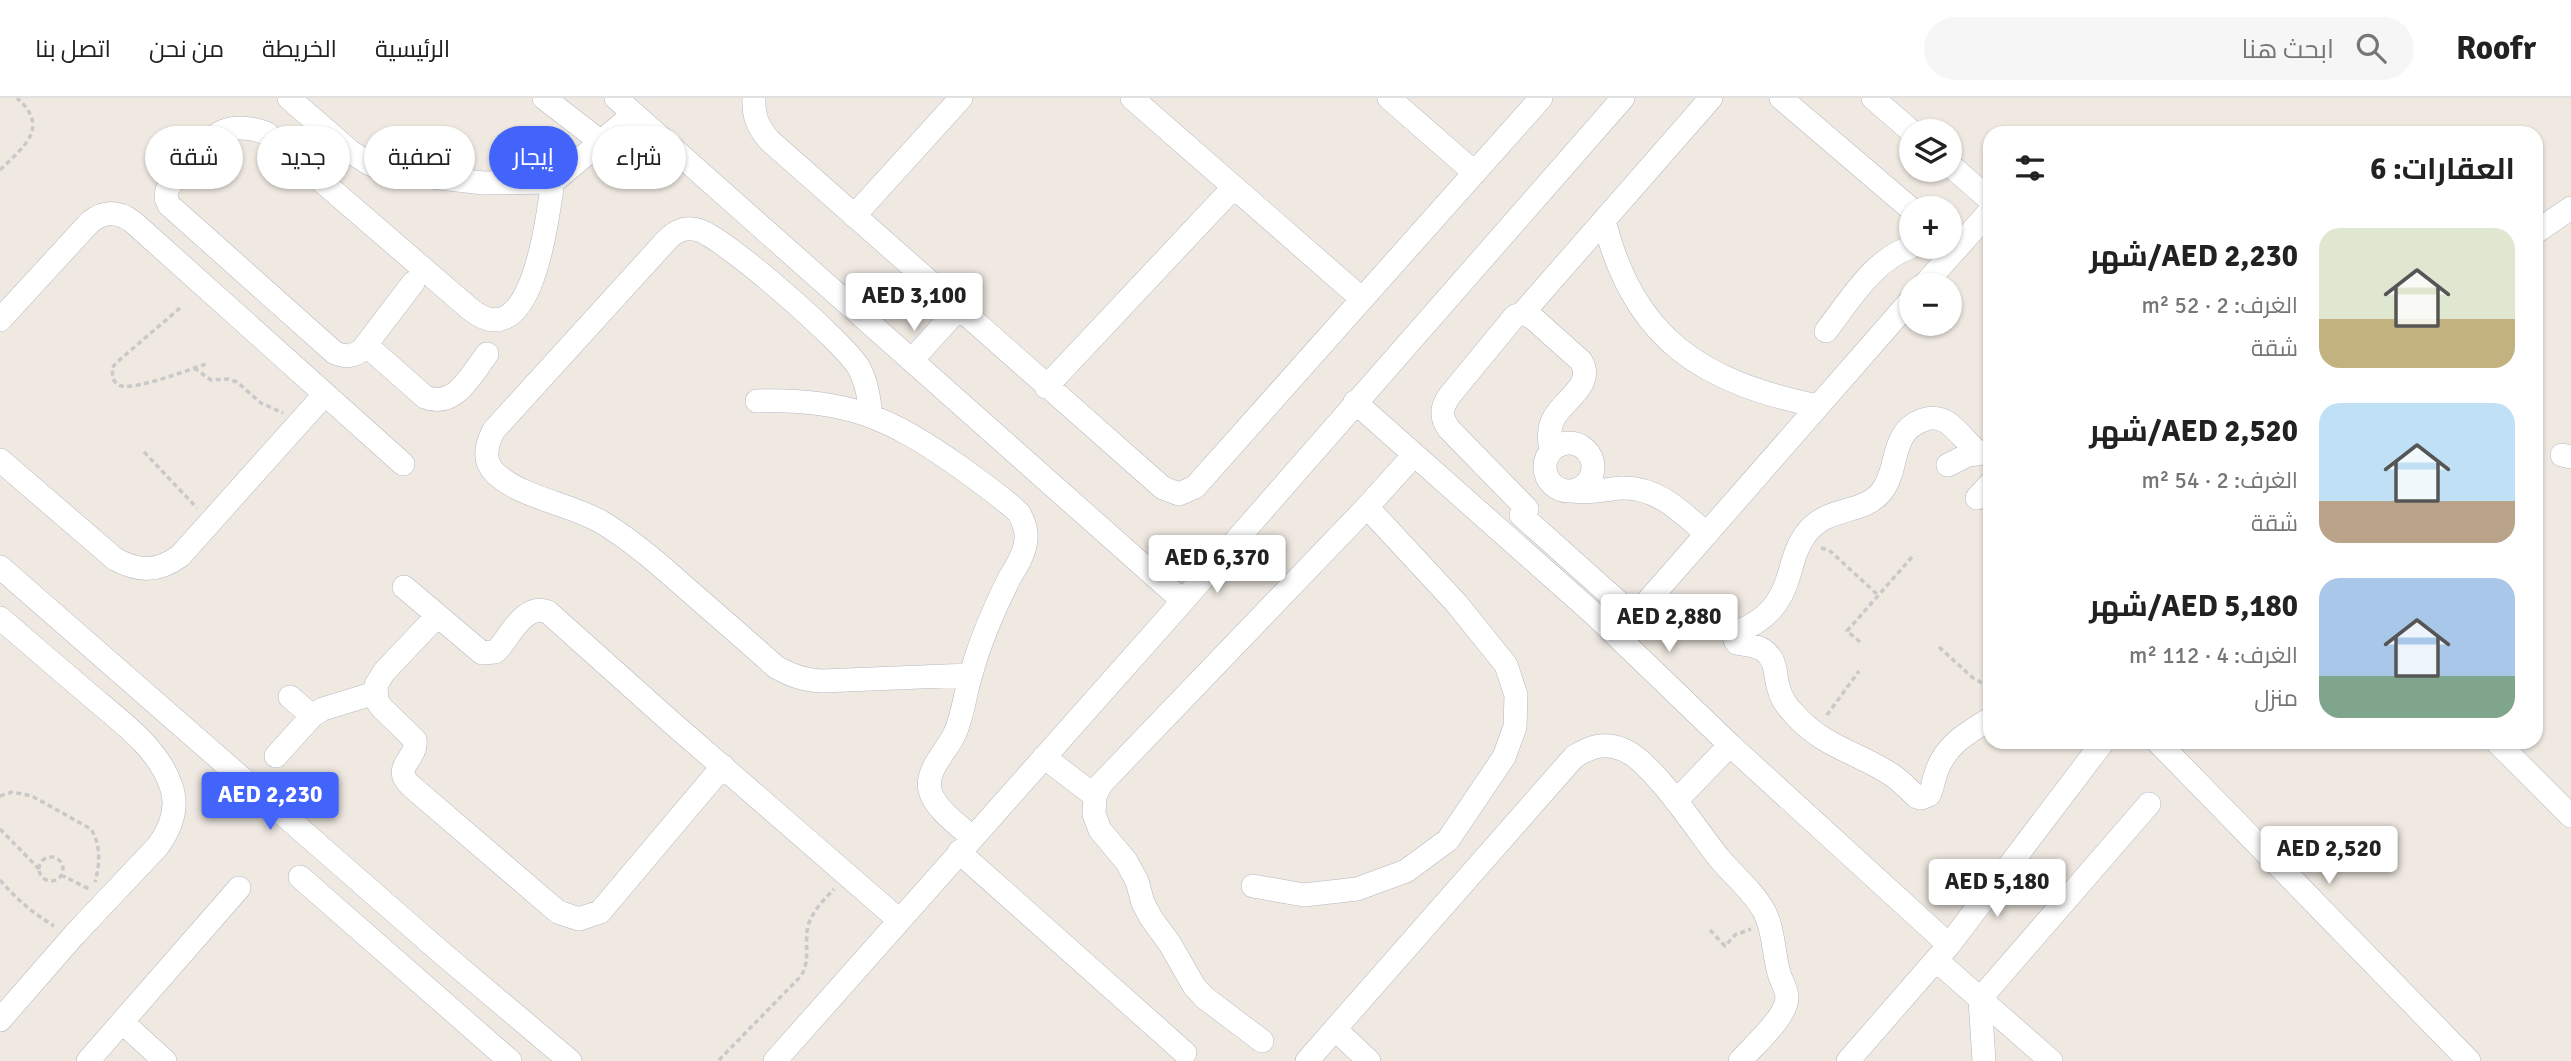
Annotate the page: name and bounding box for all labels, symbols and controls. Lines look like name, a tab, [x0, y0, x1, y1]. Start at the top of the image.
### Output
search box	[1924, 17, 2414, 80]
text: Roofr	[2456, 28, 2536, 69]
icon: search	[2352, 29, 2390, 67]
text: اتصل بنا	[35, 34, 111, 64]
text: من نحن	[149, 34, 224, 64]
text: الخريطة	[262, 34, 337, 64]
text: الرئيسية	[375, 34, 450, 64]
text: ابحث هنا	[2241, 34, 2334, 66]
map controls	[1899, 119, 1962, 336]
button: layers	[1899, 119, 1962, 182]
chip: شقة	[145, 126, 243, 189]
chip: جديد	[257, 126, 350, 189]
chip: تصفية	[364, 126, 475, 189]
chip: إيجار	[489, 126, 578, 189]
chip: شراء	[592, 126, 686, 189]
icon: filters	[2011, 149, 2049, 187]
text: العقارات: 6	[2370, 151, 2515, 188]
button: +	[1899, 196, 1962, 259]
text: AED 2,230/شهر	[2089, 238, 2298, 275]
icon: home	[2375, 256, 2459, 340]
button: −	[1899, 273, 1962, 336]
pin: AED 3,100	[834, 274, 994, 333]
text: AED 3,100	[862, 281, 966, 310]
text: الغرف: 2 · 52 m²	[2142, 291, 2298, 320]
text: شقة	[2251, 334, 2298, 363]
text: AED 2,520/شهر	[2089, 413, 2298, 450]
icon: home	[2375, 431, 2459, 515]
text: الغرف: 2 · 54 m²	[2142, 466, 2298, 495]
text: شقة	[2251, 509, 2298, 538]
pin: AED 6,370	[1137, 536, 1297, 595]
text: AED 6,370	[1165, 543, 1269, 572]
text: AED 5,180/شهر	[2089, 588, 2298, 625]
pin: AED 2,880	[1589, 594, 1749, 654]
text: AED 2,880	[1617, 602, 1721, 631]
icon: home	[2375, 606, 2459, 690]
text: الغرف: 4 · 112 m²	[2129, 641, 2298, 670]
text: منزل	[2254, 684, 2298, 713]
pin: AED 2,230	[190, 772, 350, 832]
text: AED 2,230	[218, 780, 322, 809]
pin: AED 2,520	[2249, 826, 2409, 886]
text: AED 2,520	[2277, 834, 2381, 863]
pin: AED 5,180	[1917, 860, 2077, 919]
text: AED 5,180	[1945, 867, 2049, 896]

